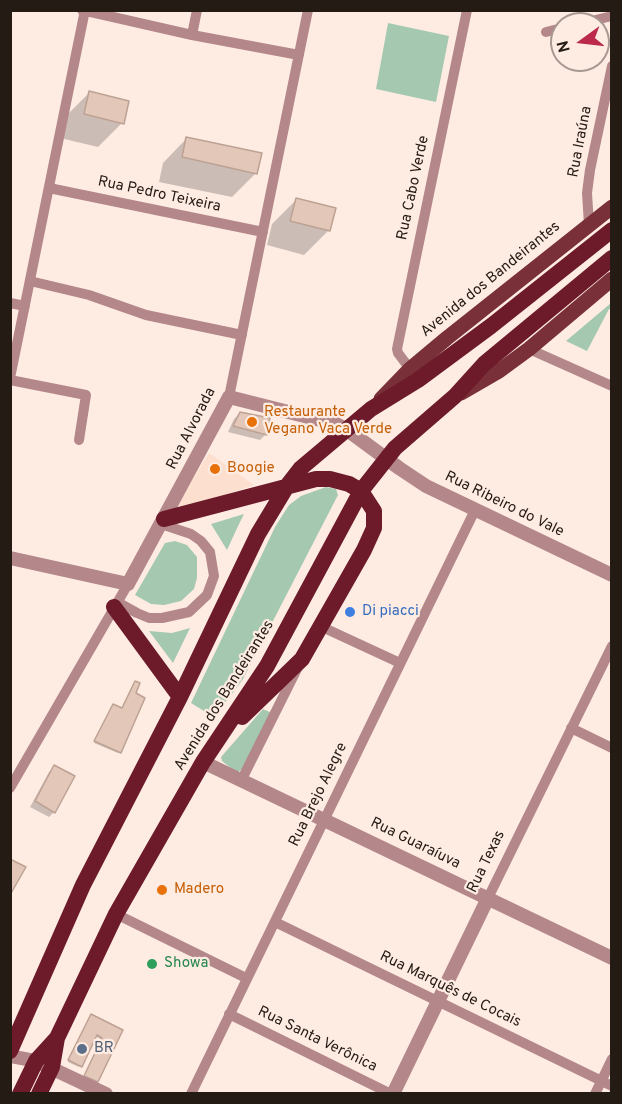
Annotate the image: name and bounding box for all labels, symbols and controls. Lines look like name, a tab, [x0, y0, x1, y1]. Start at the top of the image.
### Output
north arrow	[550, 12, 610, 72]
text: N	[553, 38, 576, 54]
street label: Rua Iraúna	[565, 105, 597, 179]
street label: Rua Cabo Verde	[394, 134, 434, 242]
street label: Rua Pedro Teixeira	[96, 173, 222, 217]
street label: Avenida dos Bandeirantes	[418, 218, 564, 342]
street label: Rua Alvorada	[164, 385, 220, 473]
place label: Restaurante Vegano Vaca Verde	[264, 404, 392, 439]
marker: Restaurante Vegano Vaca Verde	[245, 415, 259, 429]
place label: Boogie	[227, 460, 275, 478]
marker: Boogie	[208, 462, 222, 476]
street label: Rua Ribeiro do Vale	[441, 468, 567, 542]
place label: Di piacci	[362, 603, 419, 621]
marker: Di piacci	[343, 605, 357, 619]
street label: Avenida dos Bandeirantes	[171, 617, 279, 775]
street label: Rua Brejo Alegre	[286, 740, 352, 850]
street label: Rua Guaraíuva	[367, 814, 463, 874]
street label: Rua Texas	[464, 828, 510, 896]
place label: Madero	[174, 881, 224, 899]
marker: Madero	[155, 883, 169, 897]
street label: Rua Marquês de Cocais	[376, 948, 524, 1032]
place label: Showa	[164, 955, 208, 973]
marker: Showa	[145, 957, 159, 971]
street label: Rua Santa Verônica	[254, 1003, 380, 1077]
place label: BR	[94, 1040, 114, 1058]
marker: BR	[75, 1042, 89, 1056]

